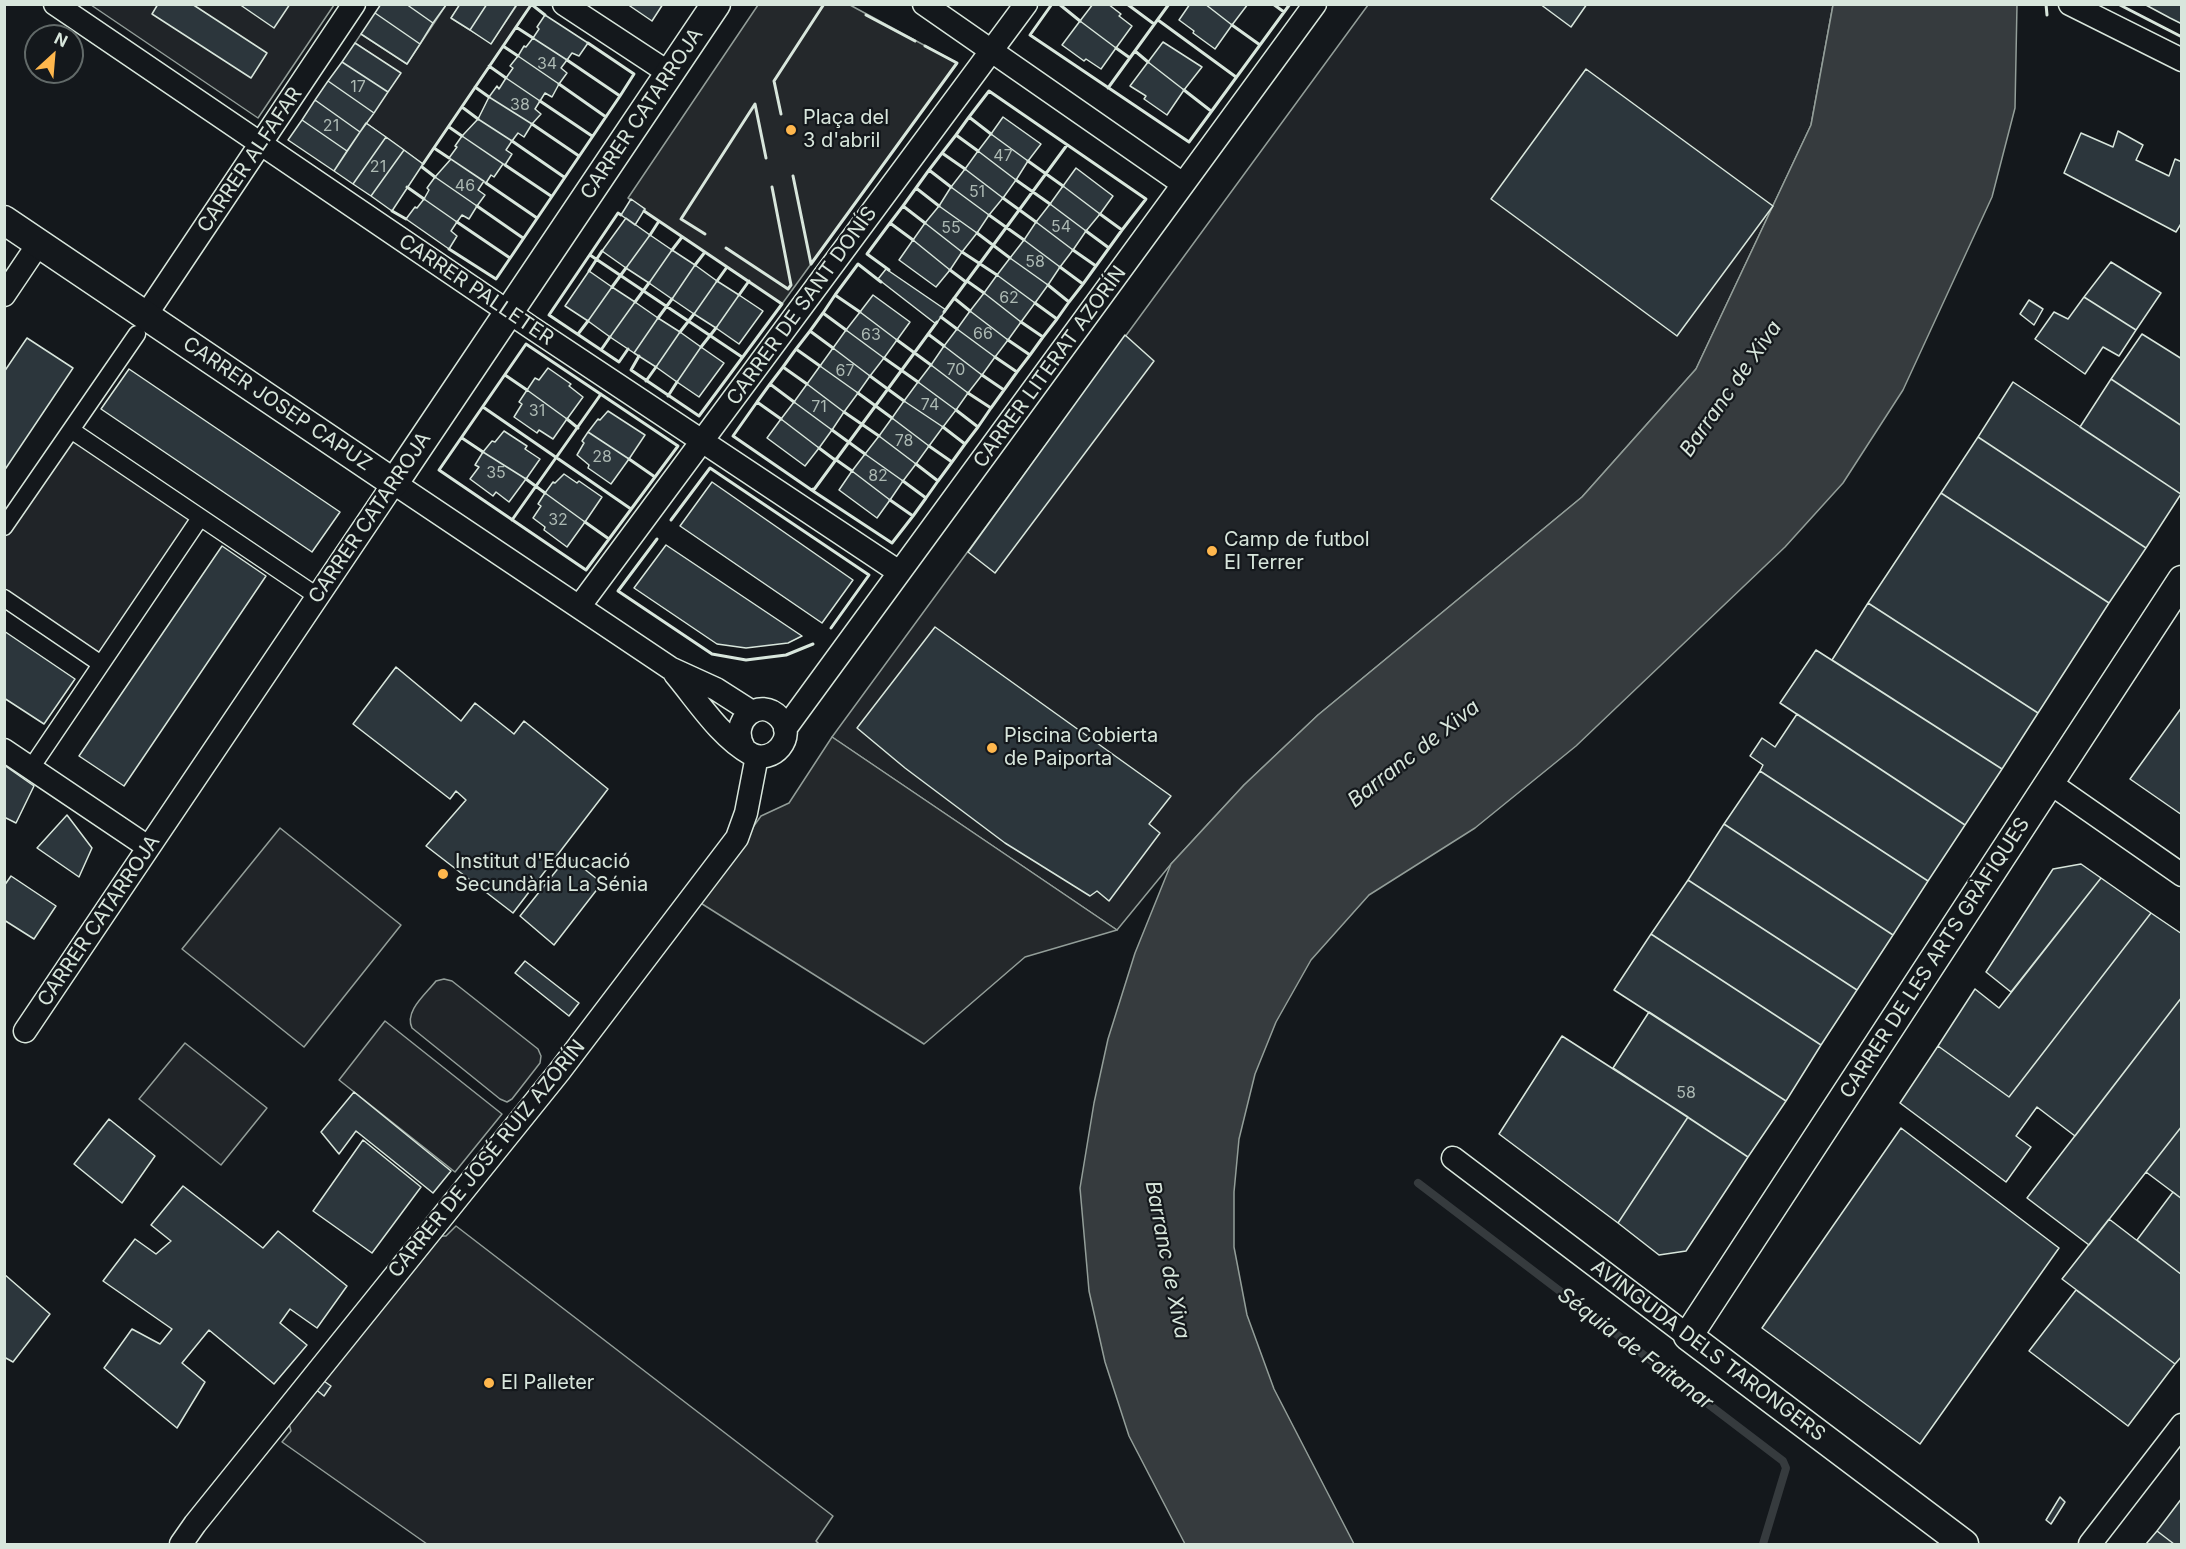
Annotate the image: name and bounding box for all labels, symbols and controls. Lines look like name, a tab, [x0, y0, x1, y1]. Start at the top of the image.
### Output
north arrow	[24, 24, 84, 84]
street label: CARRER CATARROJA	[576, 24, 708, 204]
text: N	[51, 28, 71, 51]
house number: 34	[537, 54, 557, 74]
house number: 17	[350, 77, 366, 97]
street label: CARRER ALFAFAR	[193, 83, 307, 237]
house number: 38	[510, 95, 530, 115]
place label: Plaça del 3 d'abril	[803, 106, 889, 153]
house number: 21	[323, 116, 339, 136]
marker: Plaça del 3 d'abril	[784, 123, 798, 137]
house number: 47	[993, 146, 1013, 166]
house number: 21	[370, 157, 386, 177]
house number: 46	[455, 176, 475, 196]
house number: 51	[969, 182, 985, 202]
street label: CARRER DE SANT DONÍS	[722, 202, 882, 410]
house number: 54	[1051, 217, 1071, 237]
house number: 55	[941, 218, 961, 238]
street label: CARRER PALLETER	[394, 229, 558, 351]
house number: 58	[1025, 252, 1045, 272]
street label: CARRER LITERAT AZORÍN	[969, 261, 1131, 473]
house number: 62	[999, 288, 1019, 308]
water label: Barranc de Xiva	[1675, 316, 1787, 462]
house number: 66	[973, 324, 993, 344]
house number: 63	[861, 325, 881, 345]
street label: CARRER JOSEP CAPUZ	[178, 332, 376, 476]
house number: 70	[947, 360, 965, 380]
house number: 67	[836, 361, 854, 381]
house number: 74	[921, 395, 939, 415]
house number: 71	[811, 397, 827, 417]
house number: 31	[529, 401, 545, 421]
street label: CARRER CATARROJA	[304, 428, 436, 608]
house number: 78	[895, 431, 913, 451]
house number: 28	[592, 447, 612, 467]
house number: 35	[486, 463, 506, 483]
house number: 82	[868, 466, 888, 486]
house number: 32	[548, 510, 568, 530]
place label: Camp de futbol El Terrer	[1224, 528, 1370, 575]
marker: Camp de futbol El Terrer	[1205, 544, 1219, 558]
water label: Barranc de Xiva	[1343, 695, 1485, 813]
place label: Piscina Cobierta de Paiporta	[1004, 724, 1158, 771]
marker: Piscina Cobierta de Paiporta	[985, 741, 999, 755]
street label: CARRER DE LES ARTS GRÀFIQUES	[1835, 813, 2035, 1103]
street label: CARRER CATARROJA	[33, 831, 165, 1011]
place label: Institut d'Educació Secundària La Sénia	[455, 850, 648, 897]
marker: Institut d'Educació Secundària La Sénia	[436, 867, 450, 881]
street label: CARRER DE JOSÉ RUIZ AZORÍN	[384, 1035, 590, 1283]
house number: 58	[1676, 1083, 1696, 1103]
water label: Barranc de Xiva	[1139, 1179, 1195, 1341]
street label: AVINGUDA DELS TARONGERS	[1586, 1255, 1830, 1447]
water label: Séquia de Faitanar	[1552, 1282, 1718, 1416]
place label: El Palleter	[501, 1371, 594, 1395]
marker: El Palleter	[482, 1376, 496, 1390]

